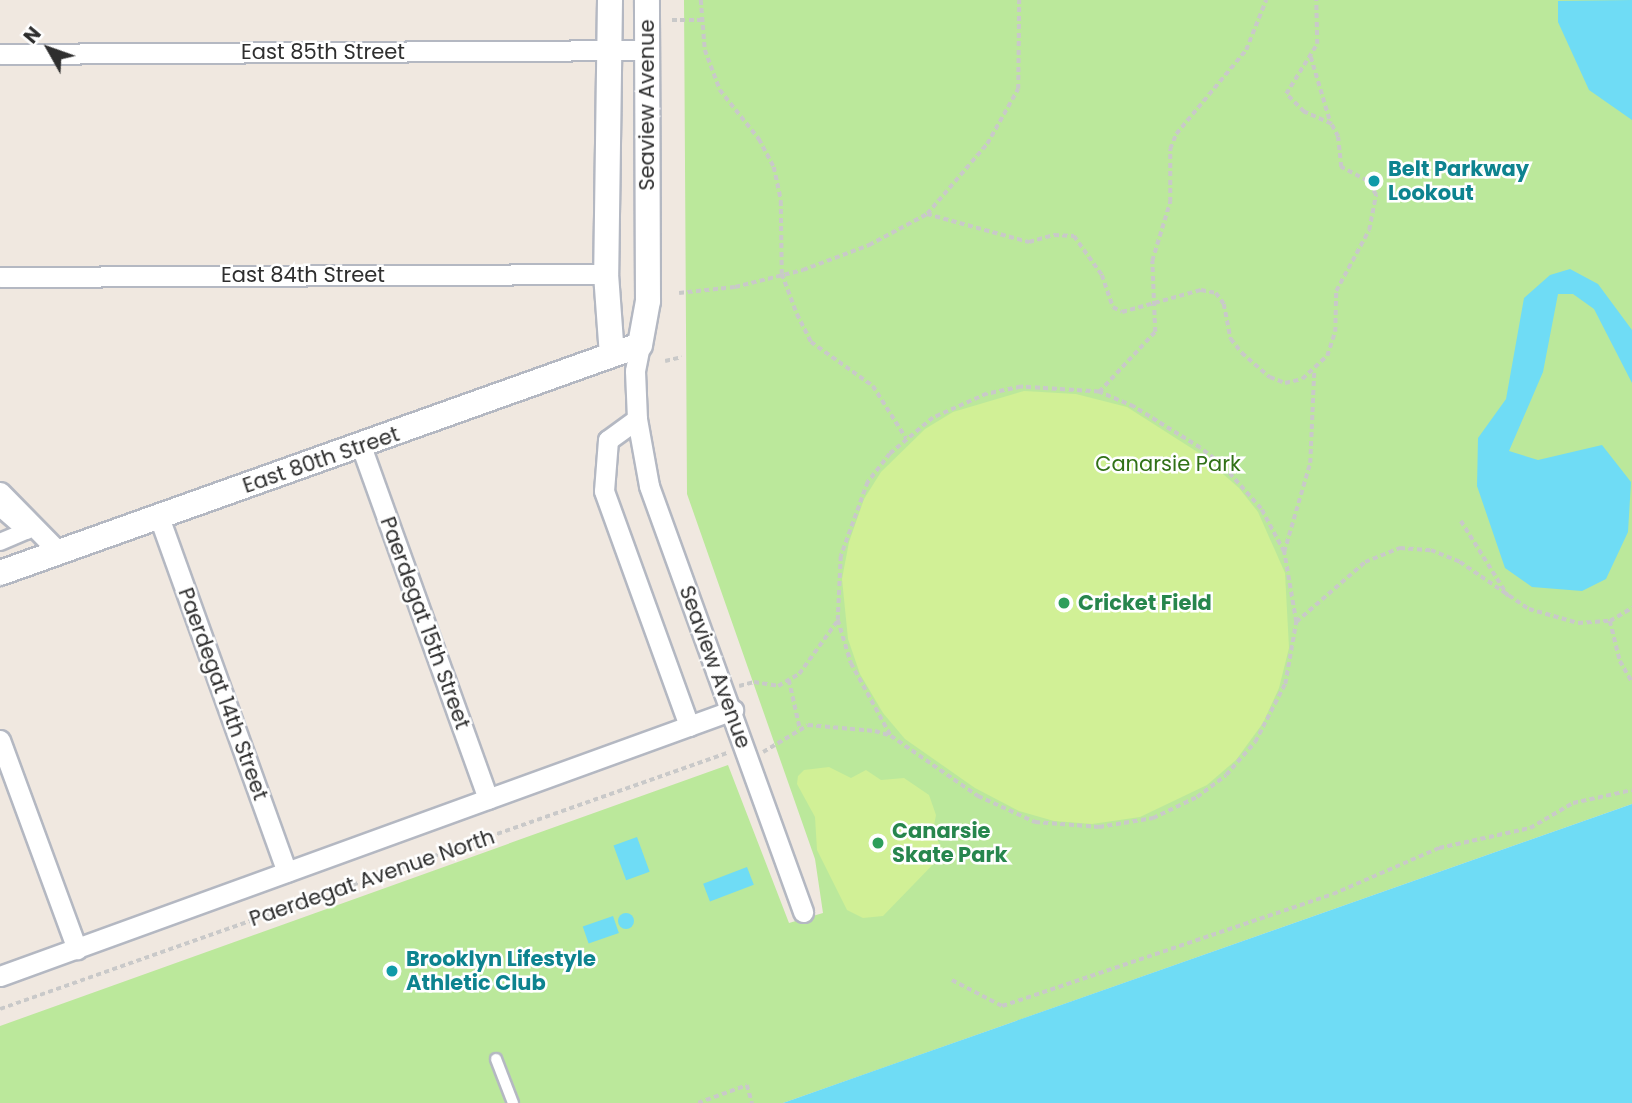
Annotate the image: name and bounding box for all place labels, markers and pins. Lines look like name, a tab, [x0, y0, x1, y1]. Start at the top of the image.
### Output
place label: Belt Parkway Lookout	[1388, 156, 1529, 206]
marker: Belt Parkway Lookout	[1366, 173, 1382, 189]
place label: Cricket Field	[1078, 590, 1212, 616]
marker: Cricket Field	[1056, 595, 1072, 611]
place label: Canarsie Skate Park	[892, 818, 1007, 868]
marker: Canarsie Skate Park	[870, 835, 886, 851]
place label: Brooklyn Lifestyle Athletic Club	[406, 946, 596, 996]
marker: Brooklyn Lifestyle Athletic Club	[384, 963, 400, 979]

